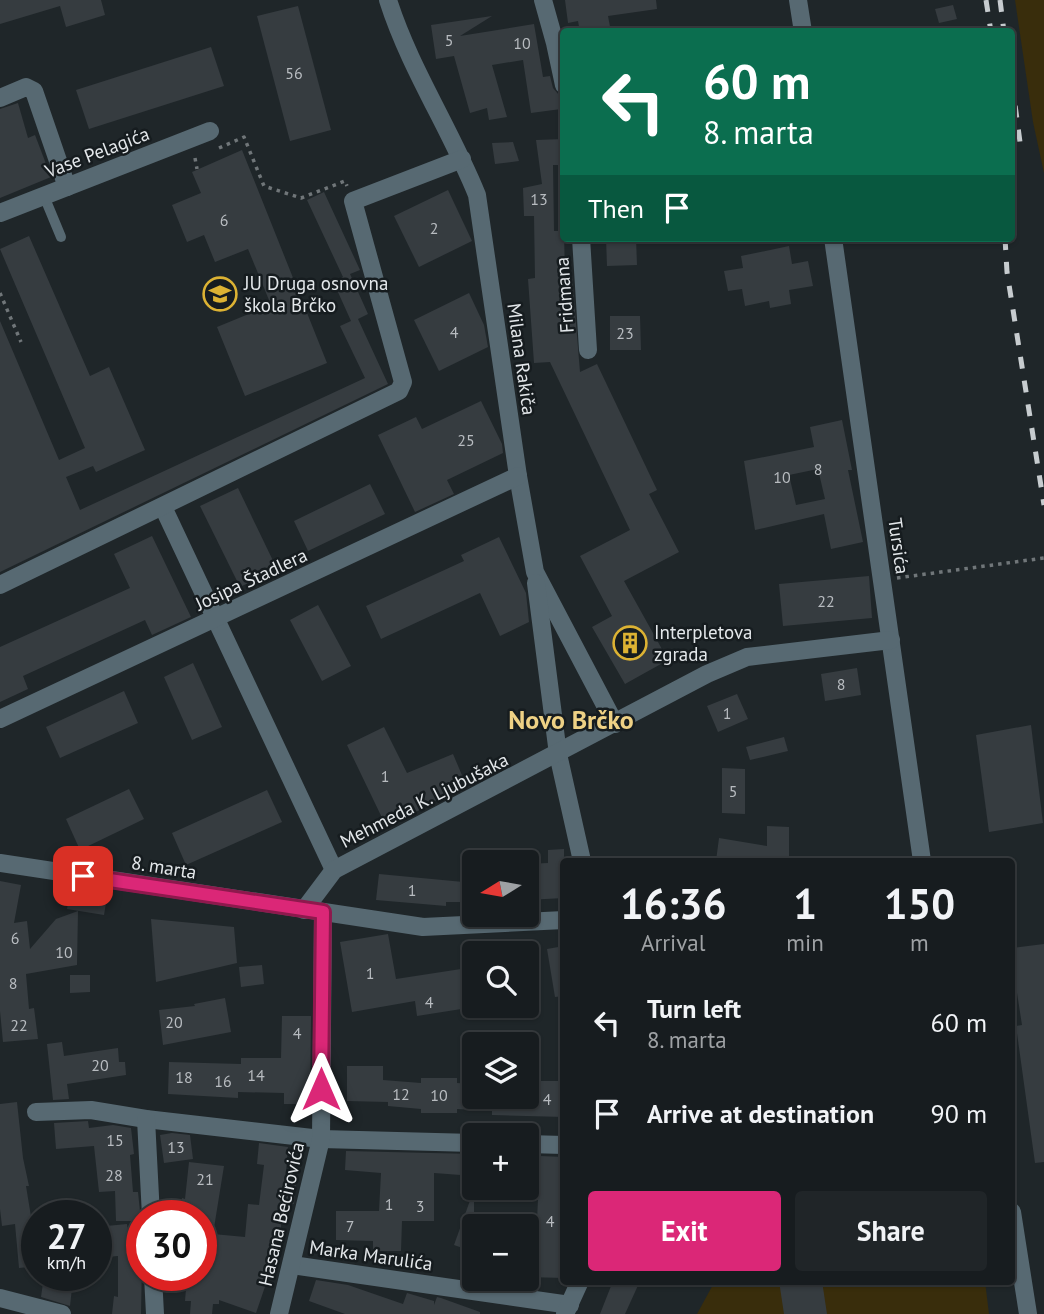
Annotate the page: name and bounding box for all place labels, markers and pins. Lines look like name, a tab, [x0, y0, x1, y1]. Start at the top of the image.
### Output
place label: JU Druga osnovna škola Brčko	[243, 271, 388, 317]
school or university icon: JU Druga osnovna škola Brčko	[201, 275, 239, 313]
place label: Interpletova zgrada	[654, 620, 753, 666]
building icon: Interpletova zgrada	[611, 624, 649, 662]
pin	[53, 846, 113, 906]

